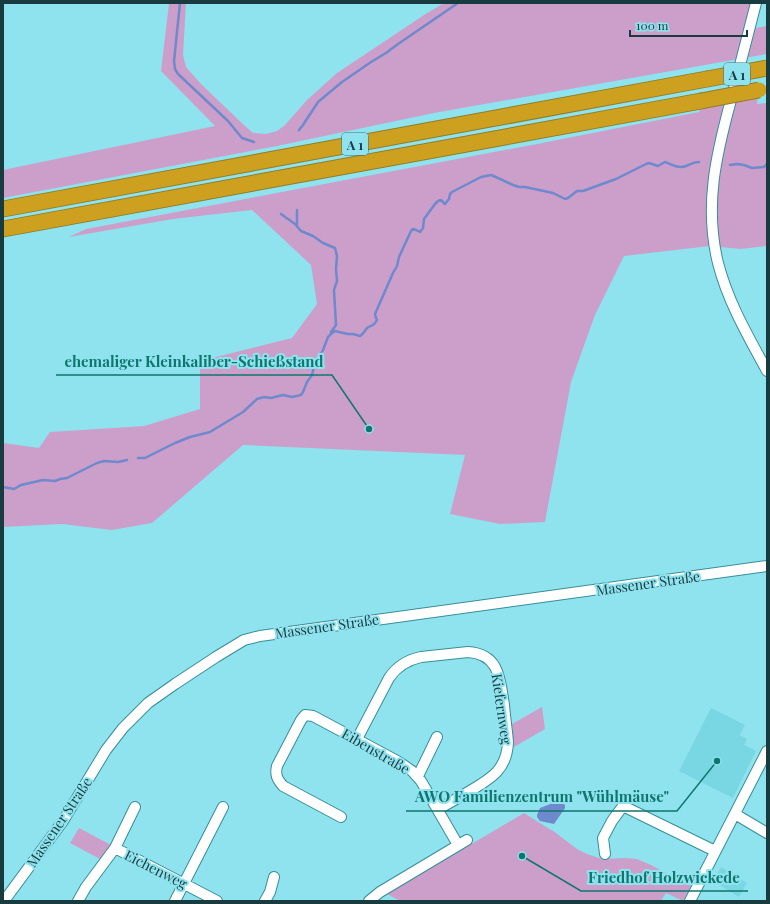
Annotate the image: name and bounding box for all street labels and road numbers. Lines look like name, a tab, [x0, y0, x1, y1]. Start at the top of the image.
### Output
road number: A 1	[724, 63, 750, 85]
road number: A 1	[342, 133, 368, 155]
street label: Massener Straße	[595, 566, 701, 600]
street label: Massener Straße	[274, 609, 380, 643]
street label: Kiefernweg	[488, 672, 516, 746]
street label: Eibenstraße	[338, 724, 414, 778]
street label: Massener Straße	[22, 773, 96, 871]
street label: Eichenweg	[121, 845, 191, 893]

